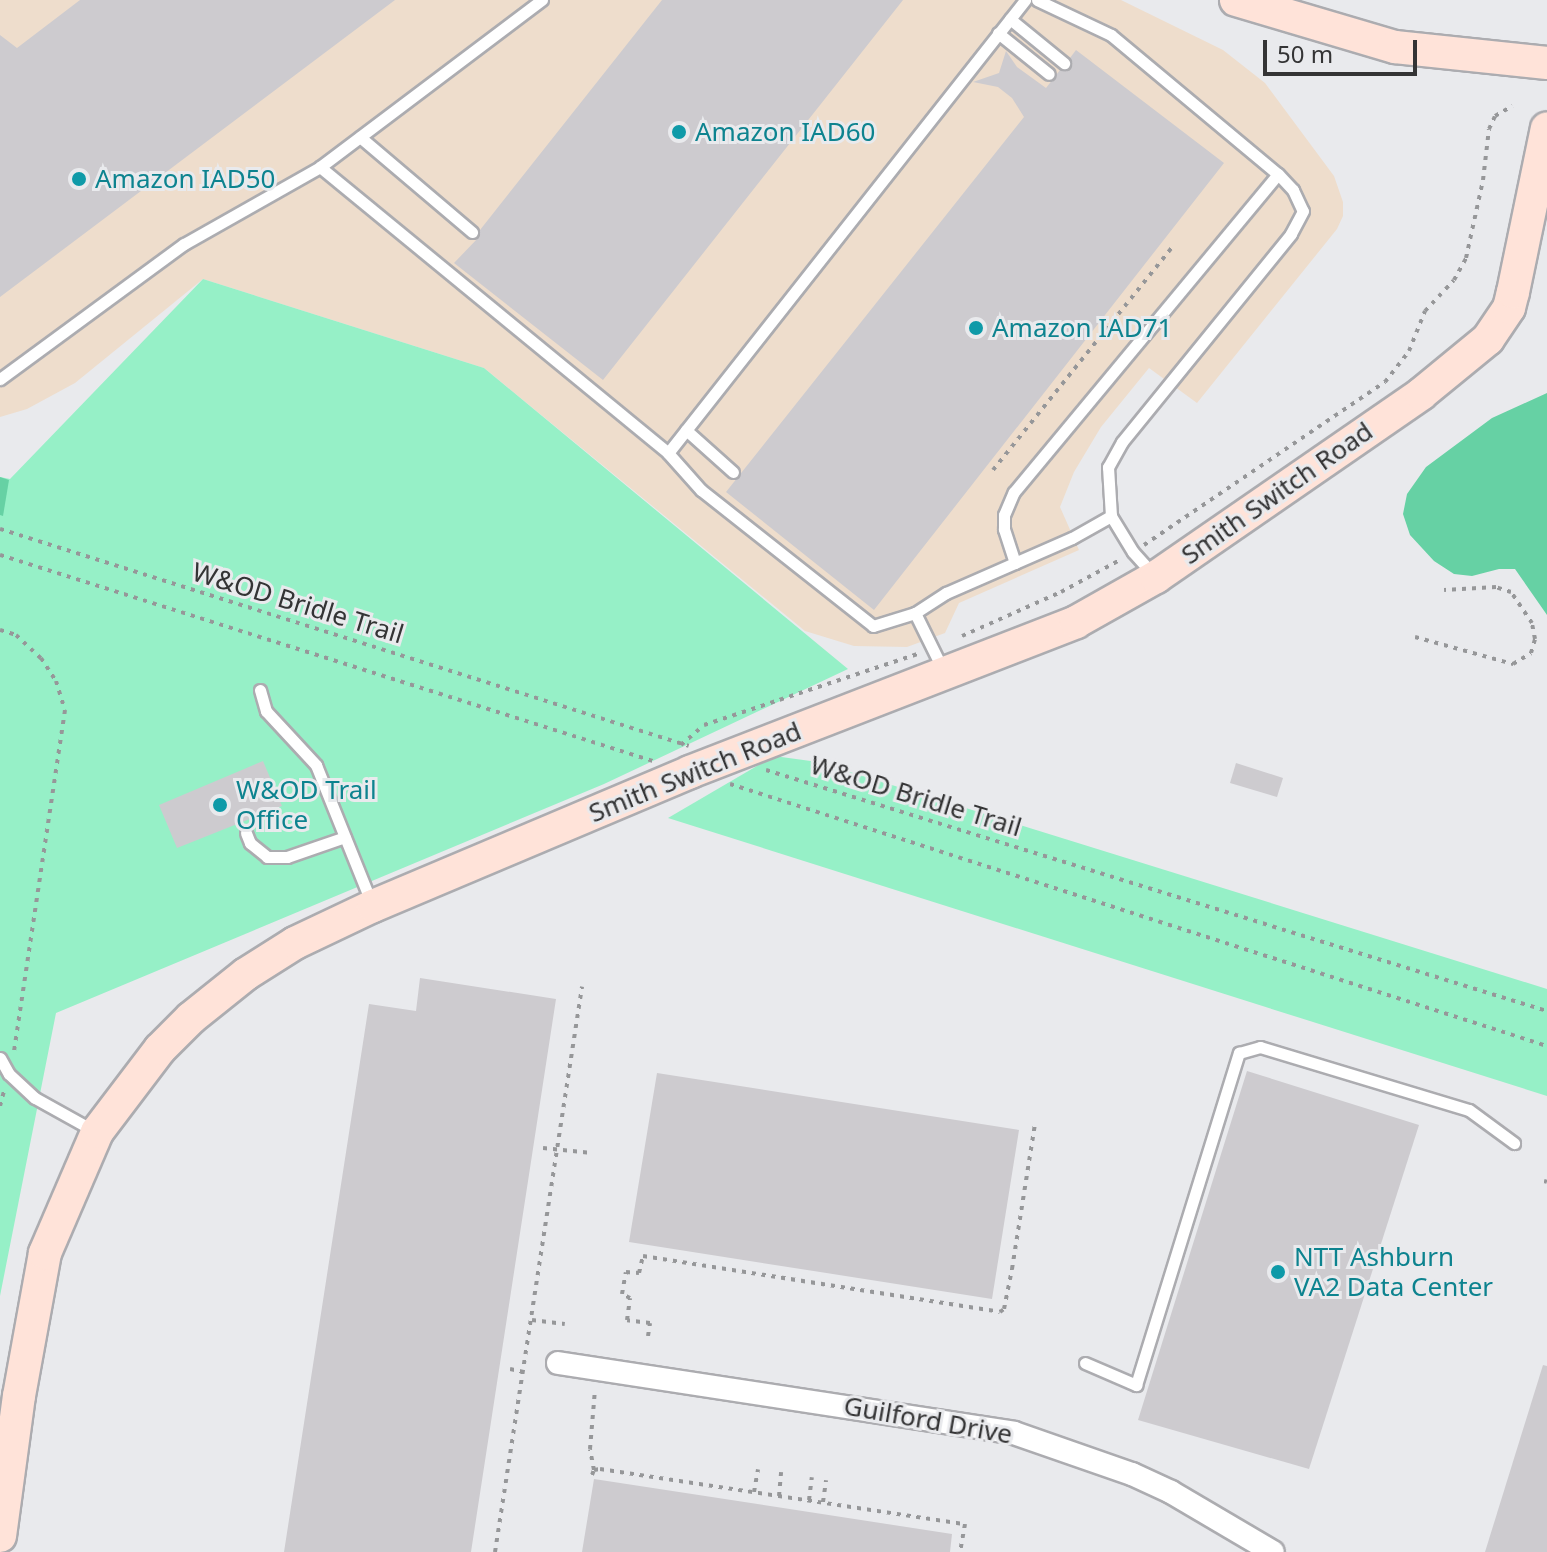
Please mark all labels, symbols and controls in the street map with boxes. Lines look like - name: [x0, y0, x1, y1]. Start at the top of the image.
- scale bar: [1267, 24, 1421, 74]
- text: 50 m: [1277, 37, 1333, 70]
- place label: Amazon IAD60: [695, 116, 875, 148]
- marker: Amazon IAD60: [670, 123, 688, 141]
- place label: Amazon IAD50: [95, 163, 275, 195]
- marker: Amazon IAD50: [70, 170, 88, 188]
- place label: Amazon IAD71: [992, 312, 1172, 344]
- marker: Amazon IAD71: [967, 319, 985, 337]
- street label: Smith Switch Road: [1175, 415, 1379, 571]
- street label: W&OD Bridle Trail: [189, 556, 407, 650]
- street label: Smith Switch Road: [584, 715, 806, 829]
- street label: W&OD Bridle Trail: [807, 749, 1025, 843]
- place label: W&OD Trail Office: [236, 774, 377, 836]
- marker: W&OD Trail Office: [211, 796, 229, 814]
- place label: NTT Ashburn VA2 Data Center: [1294, 1241, 1493, 1302]
- marker: NTT Ashburn VA2 Data Center: [1269, 1263, 1287, 1281]
- street label: Guilford Drive: [841, 1390, 1015, 1450]

